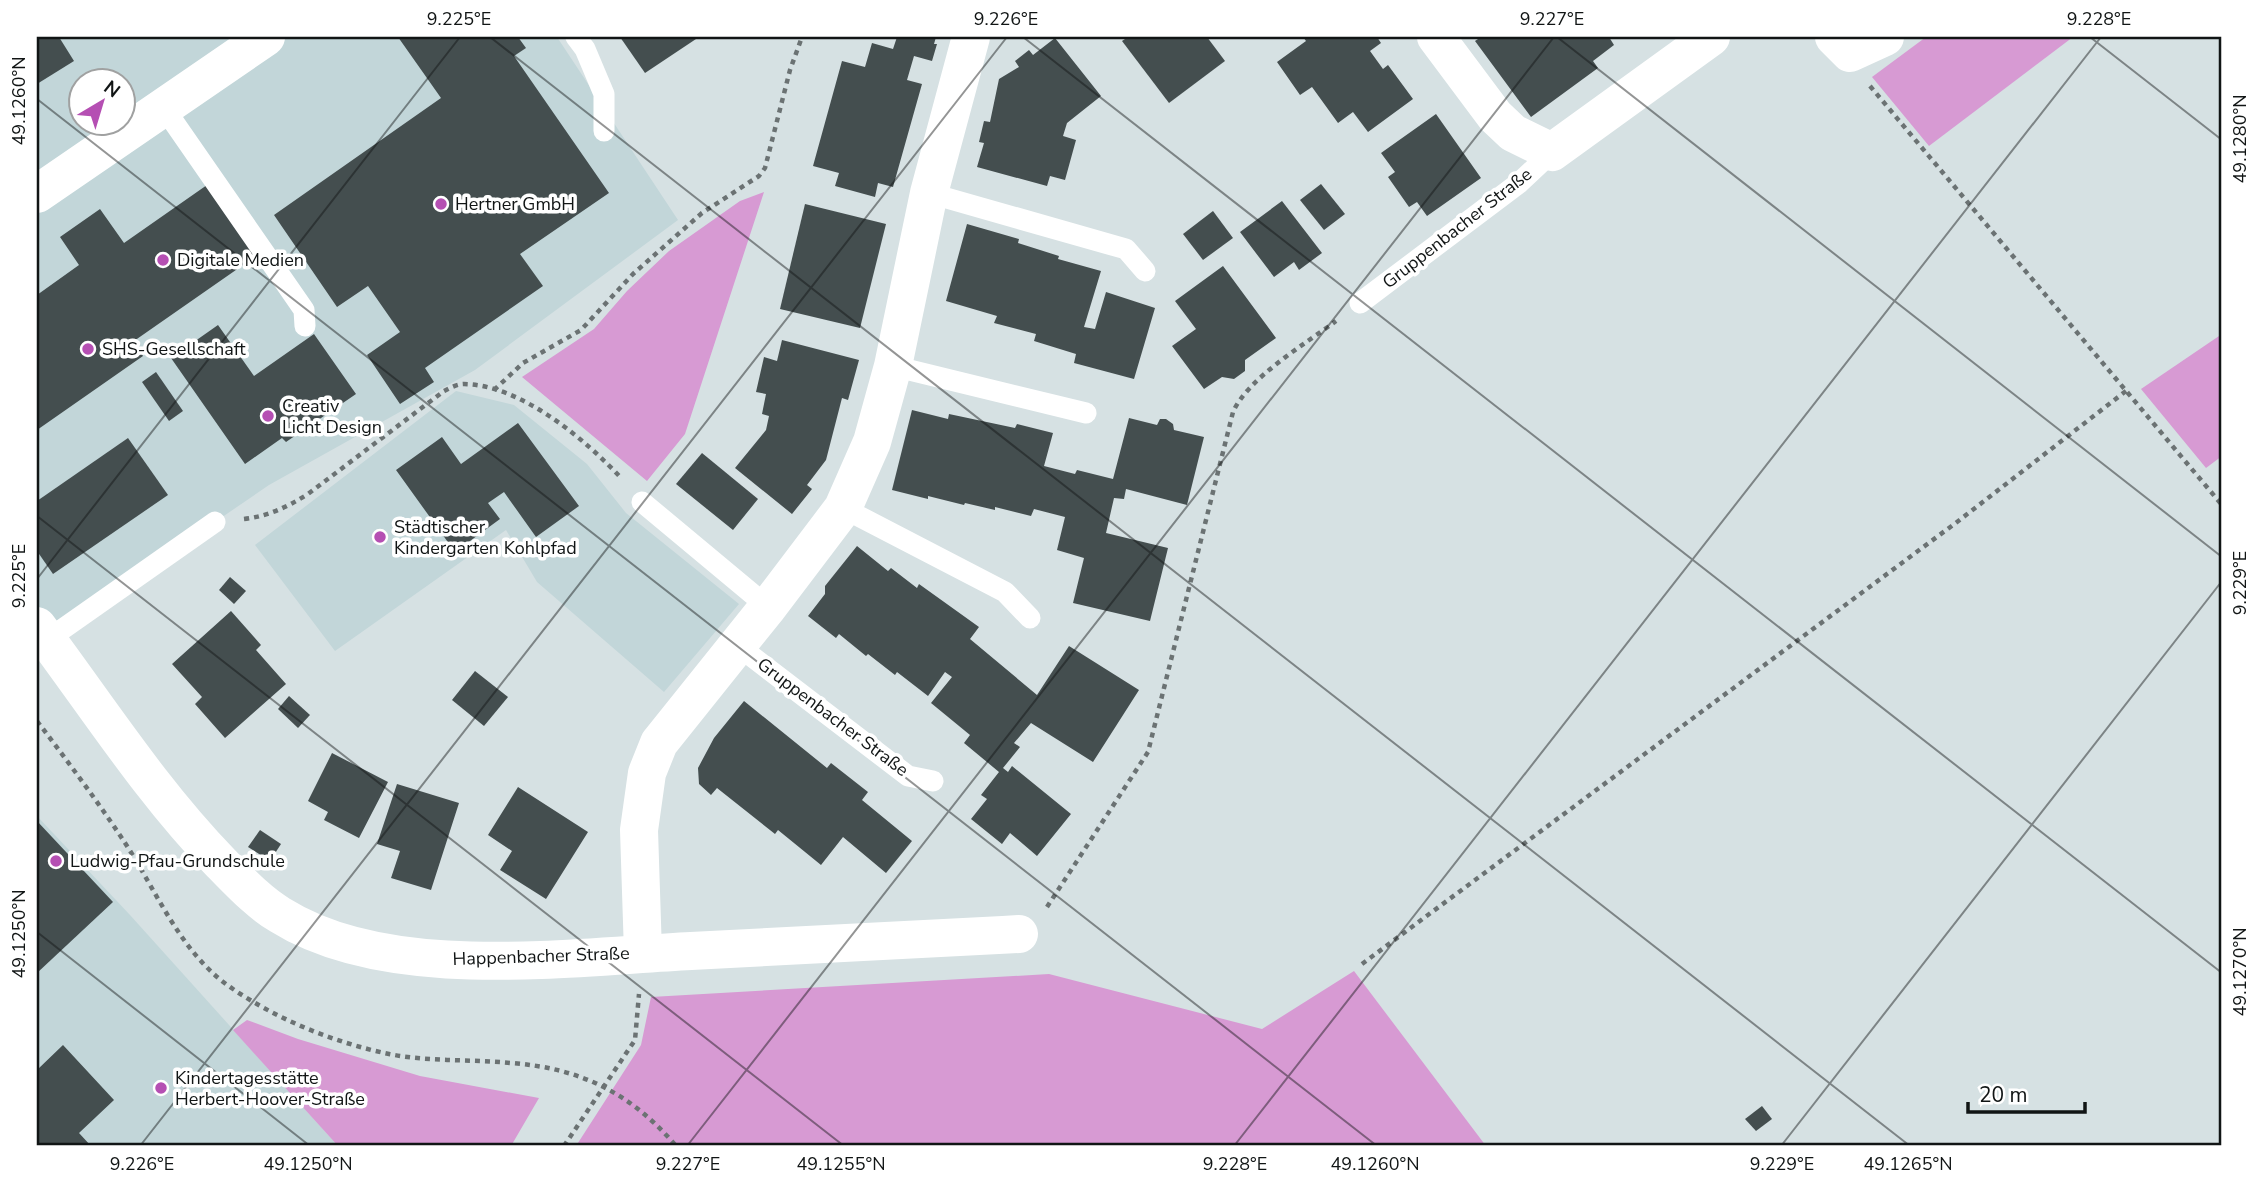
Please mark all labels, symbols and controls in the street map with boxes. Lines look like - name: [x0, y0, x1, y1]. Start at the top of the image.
- text: 9.225°E: [427, 7, 491, 31]
- text: 9.226°E: [974, 7, 1038, 31]
- text: 9.227°E: [1520, 7, 1584, 31]
- text: 9.228°E: [2067, 7, 2131, 31]
- text: 49.1260°N: [7, 57, 31, 145]
- north arrow: [66, 66, 136, 136]
- text: N: [98, 75, 125, 104]
- text: 49.1280°N: [2228, 95, 2252, 183]
- street label: Gruppenbacher Straße: [1377, 162, 1537, 294]
- place label: Hertner GmbH: [455, 192, 575, 216]
- marker: Hertner GmbH: [433, 196, 449, 212]
- place label: Digitale Medien: [177, 248, 304, 272]
- marker: Digitale Medien: [155, 252, 171, 268]
- place label: SHS-Gesellschaft: [102, 337, 246, 361]
- marker: SHS-Gesellschaft: [80, 341, 96, 357]
- place label: Creativ Licht Design: [282, 394, 382, 439]
- marker: Creativ Licht Design: [260, 408, 276, 424]
- place label: Städtischer Kindergarten Kohlpfad: [394, 515, 577, 560]
- marker: Städtischer Kindergarten Kohlpfad: [372, 529, 388, 545]
- text: 9.225°E: [7, 544, 31, 608]
- text: 9.229°E: [2228, 551, 2252, 615]
- street label: Gruppenbacher Straße: [752, 652, 914, 782]
- place label: Ludwig-Pfau-Grundschule: [70, 849, 285, 873]
- marker: Ludwig-Pfau-Grundschule: [48, 853, 64, 869]
- text: 49.1250°N: [7, 890, 31, 978]
- text: 49.1270°N: [2228, 928, 2252, 1016]
- street label: Happenbacher Straße: [452, 941, 630, 971]
- place label: Kindertagesstätte Herbert-Hoover-Straße: [175, 1066, 365, 1111]
- scale bar: [1968, 1071, 2086, 1115]
- marker: Kindertagesstätte Herbert-Hoover-Straße: [153, 1080, 169, 1096]
- text: 20 m: [1979, 1081, 2028, 1109]
- text: 9.226°E: [110, 1152, 174, 1176]
- text: 49.1250°N: [264, 1152, 352, 1176]
- text: 9.227°E: [656, 1152, 720, 1176]
- text: 49.1255°N: [797, 1152, 885, 1176]
- text: 9.228°E: [1203, 1152, 1267, 1176]
- text: 49.1260°N: [1331, 1152, 1419, 1176]
- text: 9.229°E: [1750, 1152, 1814, 1176]
- text: 49.1265°N: [1864, 1152, 1952, 1176]

